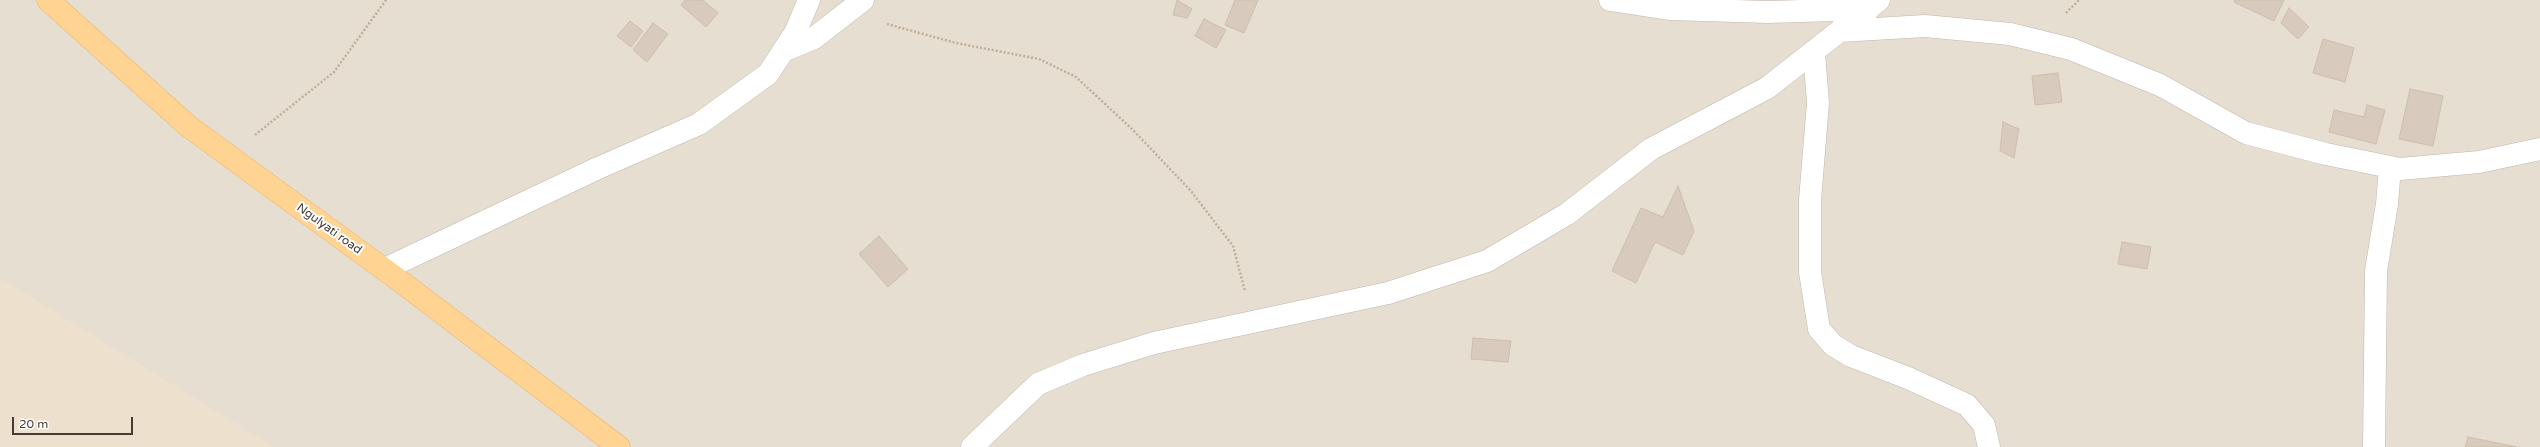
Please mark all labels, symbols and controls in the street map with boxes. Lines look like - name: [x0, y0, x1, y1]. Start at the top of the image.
- street label: Ngulyati road: [294, 201, 364, 257]
- scale bar: [14, 409, 135, 435]
- text: 20 m: [19, 417, 48, 431]

